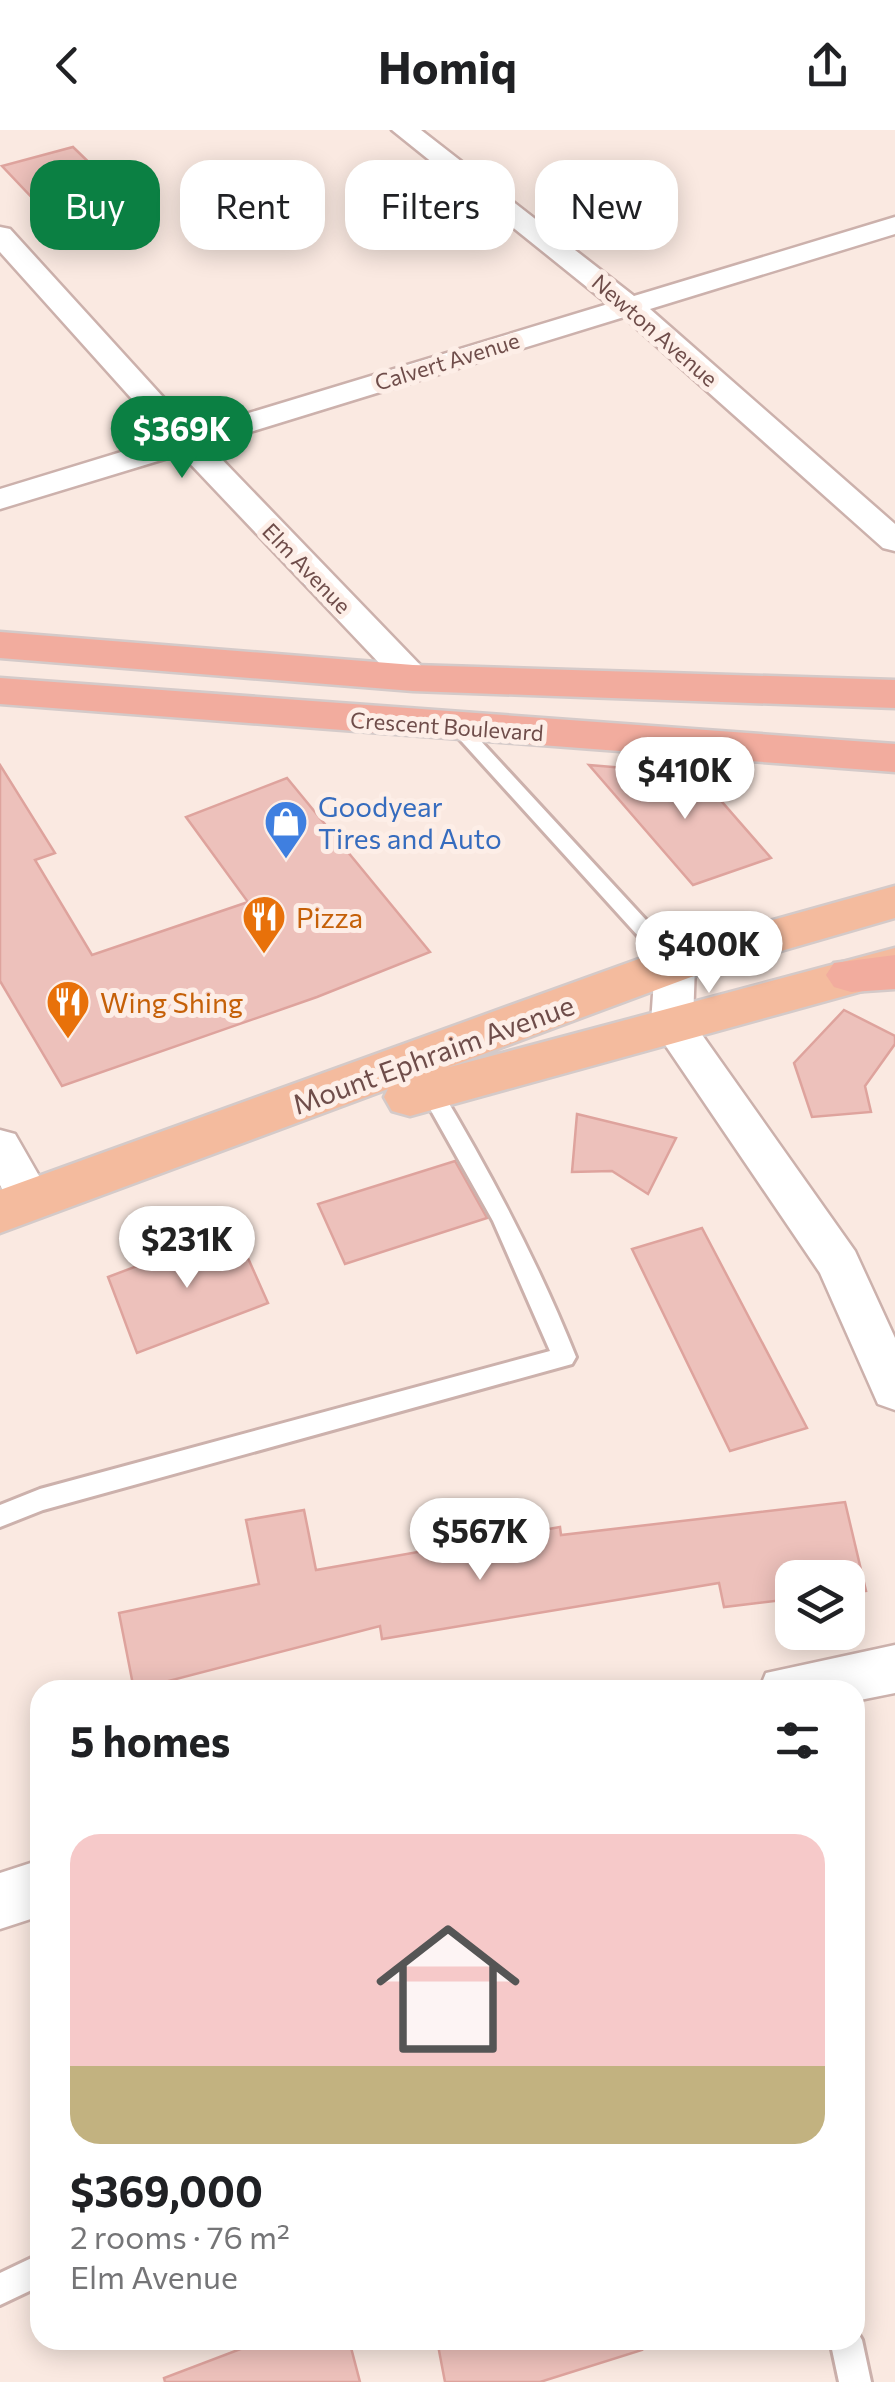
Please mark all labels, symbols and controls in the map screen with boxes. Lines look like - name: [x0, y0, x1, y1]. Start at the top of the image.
- icon: back: [40, 38, 95, 93]
- text: Homiq: [378, 38, 517, 93]
- icon: share: [800, 38, 855, 93]
- chip: Buy: [30, 160, 160, 250]
- chip: Rent: [180, 160, 325, 250]
- chip: Filters: [345, 160, 515, 250]
- chip: New: [535, 160, 678, 250]
- street label: Newton Avenue: [587, 268, 723, 392]
- street label: Calvert Avenue: [371, 326, 523, 396]
- pin: $369K: [112, 396, 252, 481]
- text: $369K: [133, 408, 231, 448]
- street label: Elm Avenue: [257, 517, 357, 619]
- street label: Crescent Boulevard: [349, 706, 545, 746]
- pin: $410K: [615, 737, 755, 822]
- text: $410K: [637, 749, 733, 789]
- place label: Goodyear Tires and Auto: [318, 789, 502, 855]
- shop icon: Goodyear Tires and Auto: [263, 799, 309, 860]
- restaurant icon: Pizza: [241, 894, 287, 955]
- place label: Pizza: [296, 900, 363, 934]
- pin: $400K: [639, 911, 779, 996]
- text: $400K: [658, 923, 760, 963]
- restaurant icon: Wing Shing: [45, 979, 91, 1040]
- place label: Wing Shing: [100, 985, 243, 1019]
- street label: Mount Ephraim Avenue: [288, 987, 578, 1121]
- pin: $231K: [117, 1206, 257, 1291]
- text: $231K: [141, 1218, 233, 1258]
- pin: $567K: [410, 1498, 550, 1583]
- text: $567K: [432, 1510, 528, 1550]
- map controls: [775, 1560, 865, 1650]
- button: layers: [775, 1560, 865, 1650]
- icon: filters: [770, 1713, 825, 1768]
- text: 5 homes: [70, 1714, 230, 1766]
- icon: home: [358, 1899, 538, 2079]
- text: $369,000: [70, 2164, 263, 2216]
- text: 2 rooms · 76 m²: [70, 2216, 290, 2256]
- text: Elm Avenue: [70, 2256, 238, 2296]

